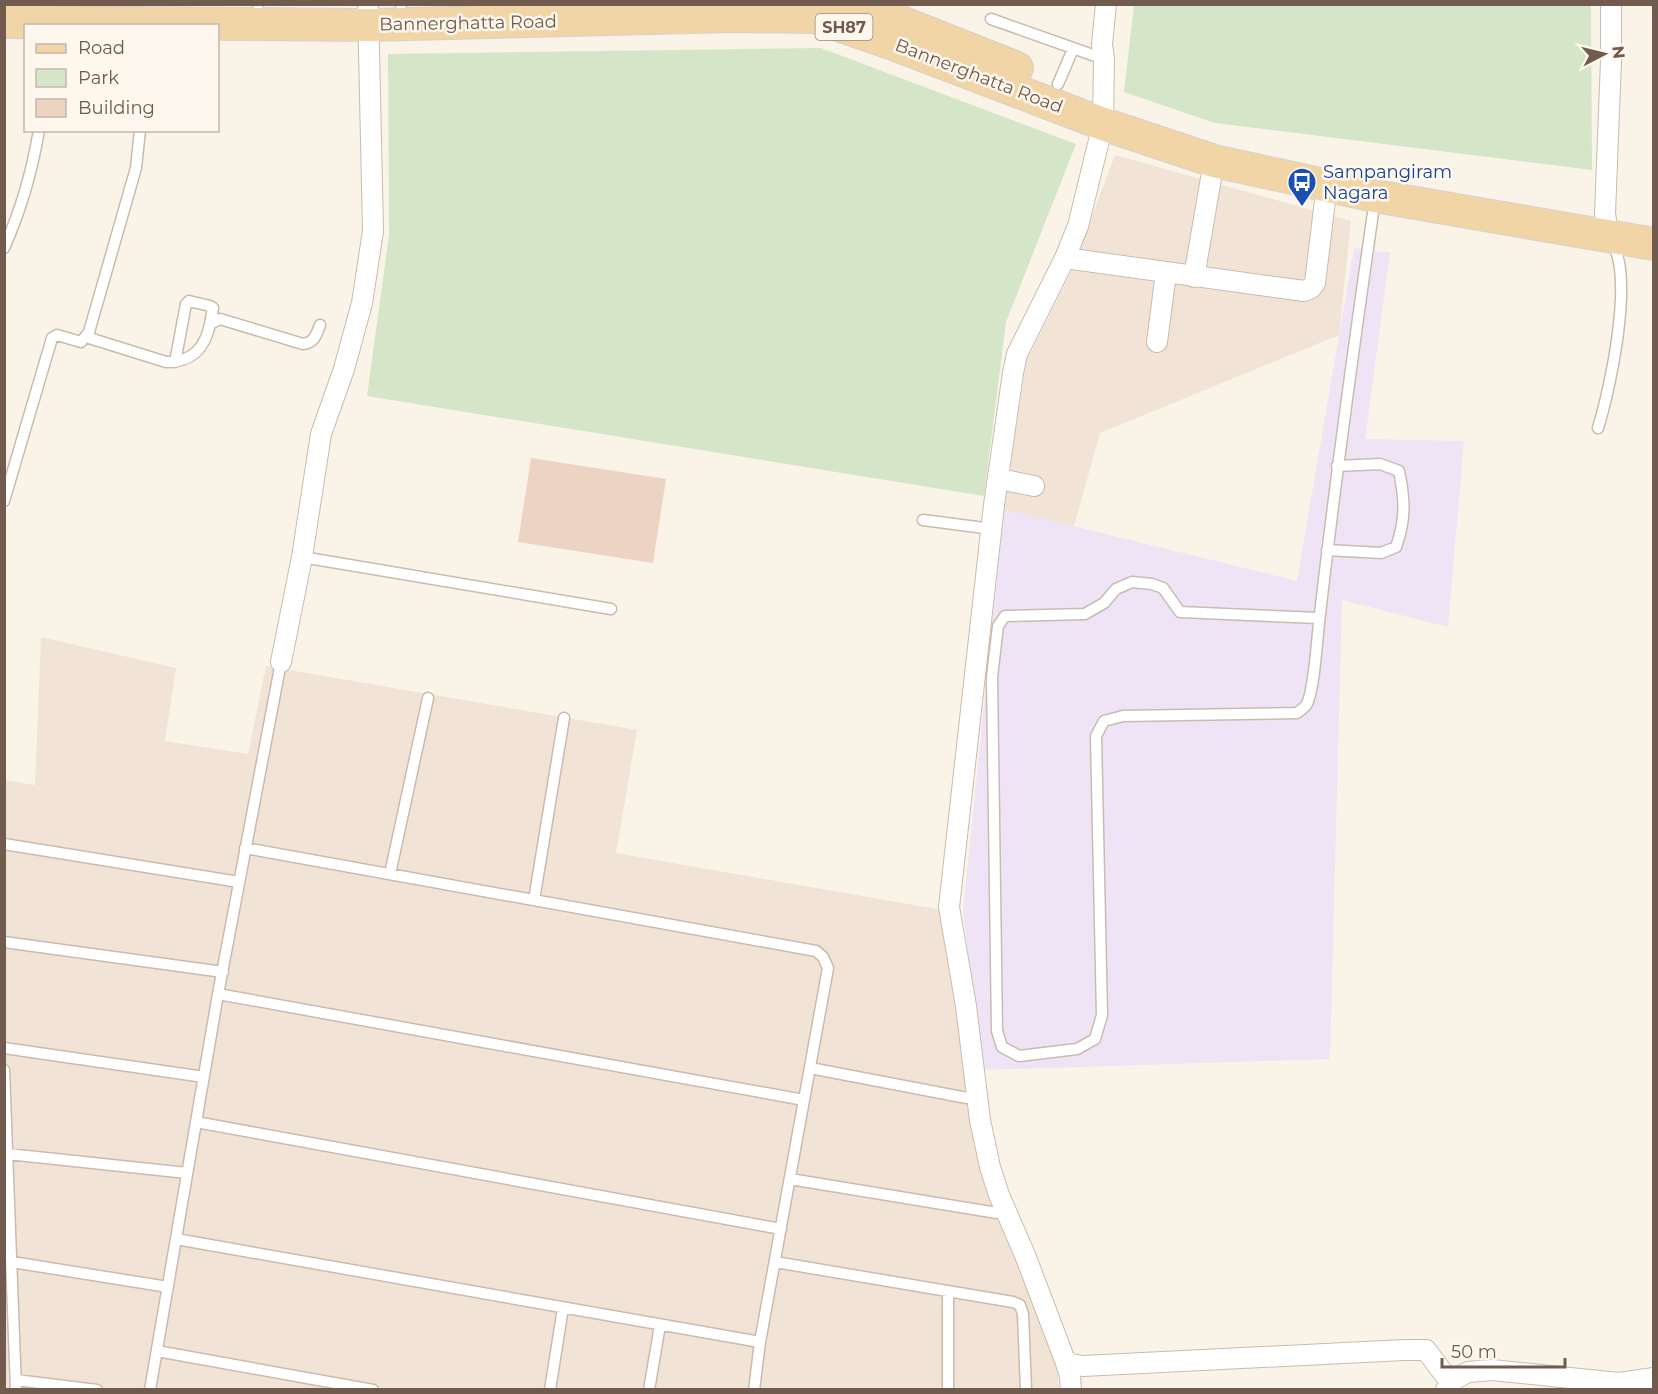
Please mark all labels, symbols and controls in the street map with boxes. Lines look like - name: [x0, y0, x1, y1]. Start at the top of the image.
- street label: Bannerghatta Road: [379, 10, 557, 36]
- road number: SH87: [816, 14, 872, 40]
- legend: [24, 24, 219, 132]
- north arrow: [1574, 24, 1634, 84]
- street label: Bannerghatta Road: [892, 34, 1066, 118]
- text: Road: [78, 37, 125, 59]
- text: N: [1608, 45, 1629, 60]
- text: Park: [78, 67, 119, 89]
- text: Building: [78, 97, 155, 119]
- place label: Sampangiram Nagara: [1323, 161, 1452, 204]
- bus stop icon: Sampangiram Nagara: [1286, 166, 1318, 208]
- scale bar: [1442, 1331, 1565, 1369]
- text: 50 m: [1451, 1341, 1497, 1363]

